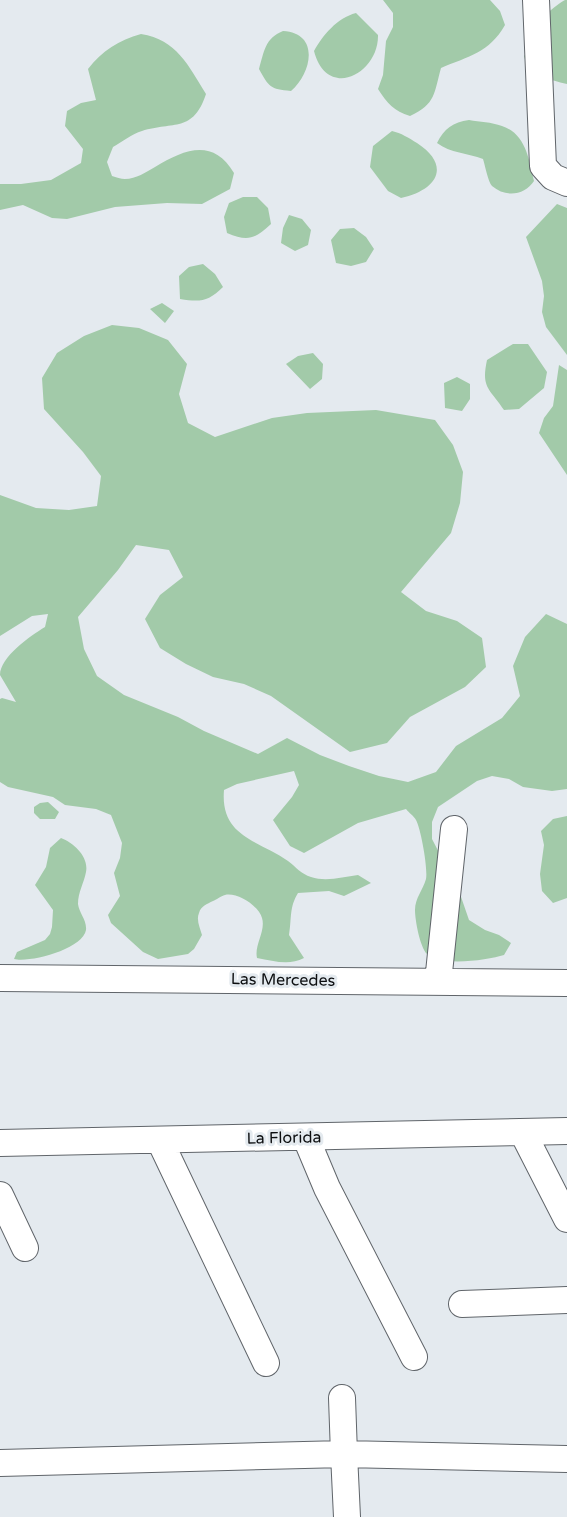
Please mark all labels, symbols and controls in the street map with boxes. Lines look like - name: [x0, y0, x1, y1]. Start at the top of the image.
- street label: Las Mercedes: [231, 969, 335, 991]
- street label: La Florida: [246, 1127, 322, 1149]

